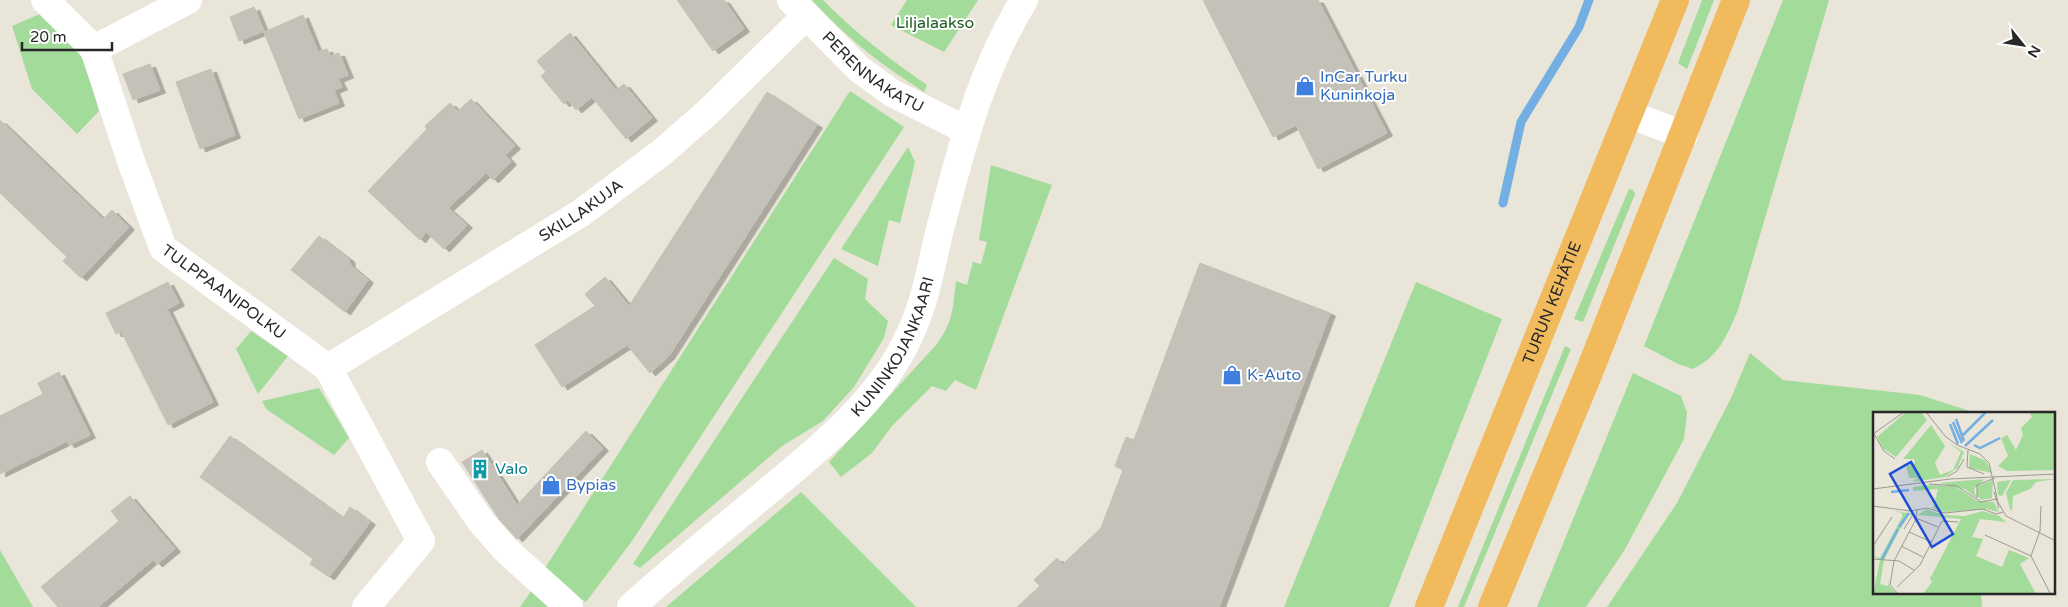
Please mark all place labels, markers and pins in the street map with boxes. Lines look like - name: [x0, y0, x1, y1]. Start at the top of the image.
- place label: InCar Turku Kuninkoja: [1320, 67, 1408, 105]
- shop icon: InCar Turku Kuninkoja: [1294, 75, 1316, 97]
- shop icon: K-Auto: [1221, 364, 1243, 386]
- place label: K-Auto: [1247, 365, 1301, 385]
- building icon: Valo: [469, 458, 491, 480]
- place label: Valo: [495, 459, 528, 479]
- shop icon: Bypias: [540, 474, 562, 496]
- place label: Bypias: [566, 475, 616, 495]

